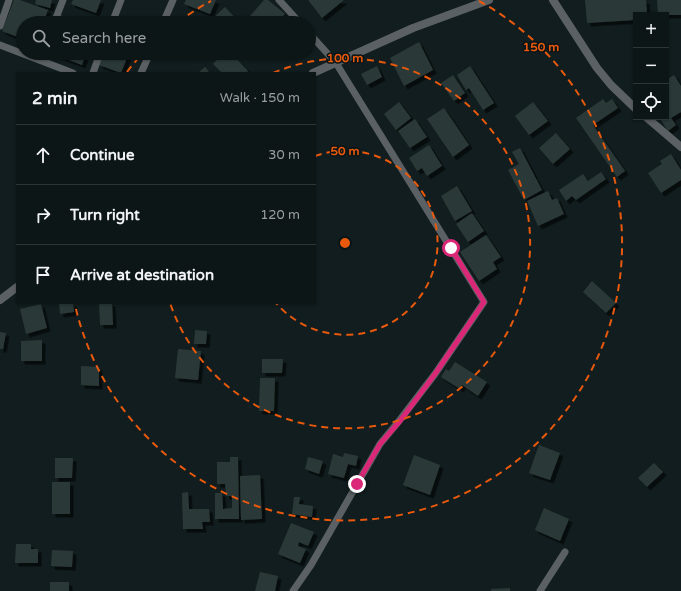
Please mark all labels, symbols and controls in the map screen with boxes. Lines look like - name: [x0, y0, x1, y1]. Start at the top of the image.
- map controls: [633, 12, 669, 120]
- button: +: [633, 12, 669, 48]
- search box: [16, 16, 316, 60]
- icon: search: [30, 27, 52, 49]
- text: Search here: [62, 29, 146, 47]
- text: 150 m: [523, 40, 559, 54]
- button: −: [633, 48, 669, 84]
- text: 100 m: [327, 51, 363, 65]
- button: locate: [633, 84, 669, 120]
- text: 2 min: [32, 88, 77, 109]
- text: Walk · 150 m: [220, 90, 300, 106]
- icon: ahead: [32, 144, 54, 166]
- text: 50 m: [330, 144, 360, 158]
- text: Continue: [70, 146, 134, 164]
- text: 30 m: [268, 147, 300, 163]
- icon: right: [32, 204, 54, 226]
- text: Turn right: [70, 206, 140, 224]
- text: 120 m: [260, 207, 300, 223]
- centre of rings: [338, 236, 352, 250]
- route start: [442, 239, 460, 257]
- icon: arrive: [32, 264, 54, 286]
- text: Arrive at destination: [70, 266, 214, 284]
- route end: [348, 475, 366, 493]

